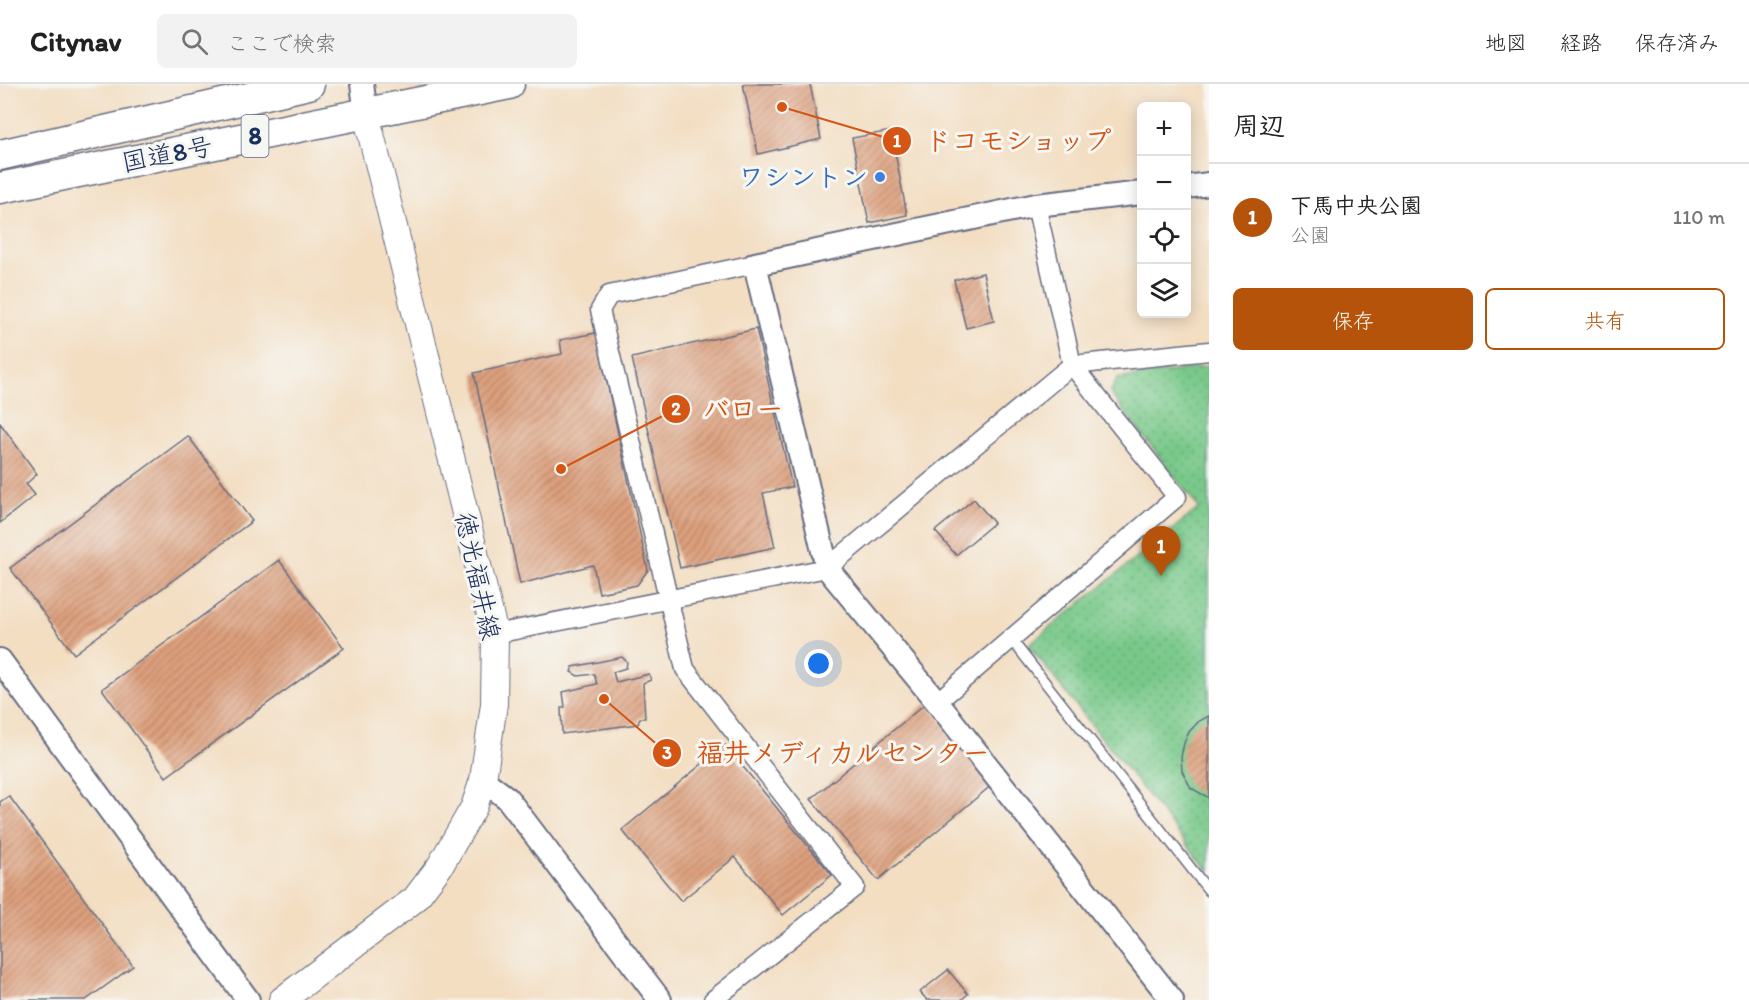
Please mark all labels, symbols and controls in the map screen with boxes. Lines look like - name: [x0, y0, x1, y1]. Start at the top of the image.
- search box: [157, 14, 577, 68]
- text: Citynav: [30, 24, 121, 58]
- icon: search: [178, 25, 211, 58]
- text: ここで検索: [226, 30, 336, 57]
- text: 地図: [1485, 30, 1527, 55]
- text: 経路: [1560, 30, 1602, 55]
- text: 保存済み: [1635, 30, 1719, 55]
- map controls: [1137, 102, 1191, 318]
- button: +: [1137, 102, 1191, 156]
- text: 周辺: [1233, 110, 1285, 142]
- road number: 8: [242, 115, 268, 157]
- callout: ドコモショップ: [882, 118, 1125, 163]
- text: ドコモショップ: [925, 124, 1111, 157]
- street label: 国道8号: [119, 129, 215, 179]
- text: 1: [893, 130, 902, 152]
- button: −: [1137, 156, 1191, 210]
- place label: ワシントン: [738, 161, 868, 193]
- marker: ワシントン: [873, 170, 887, 184]
- text: 下馬中央公園: [1290, 192, 1422, 219]
- text: 1: [1248, 205, 1257, 229]
- text: 110 m: [1673, 205, 1725, 229]
- button: locate: [1137, 210, 1191, 264]
- text: 公園: [1290, 223, 1330, 247]
- button: layers: [1137, 264, 1191, 318]
- button: 保存: [1233, 288, 1473, 350]
- button: 共有: [1485, 288, 1725, 350]
- callout: バロー: [661, 386, 796, 431]
- text: バロー: [703, 392, 784, 425]
- text: 2: [671, 398, 681, 420]
- street label: 徳光福井線: [449, 509, 507, 643]
- pin: 1: [1142, 526, 1180, 576]
- your location: [804, 649, 833, 678]
- callout: 福井メディカルセンター: [652, 730, 1003, 775]
- text: 福井メディカルセンター: [696, 736, 990, 769]
- text: 3: [662, 742, 672, 764]

